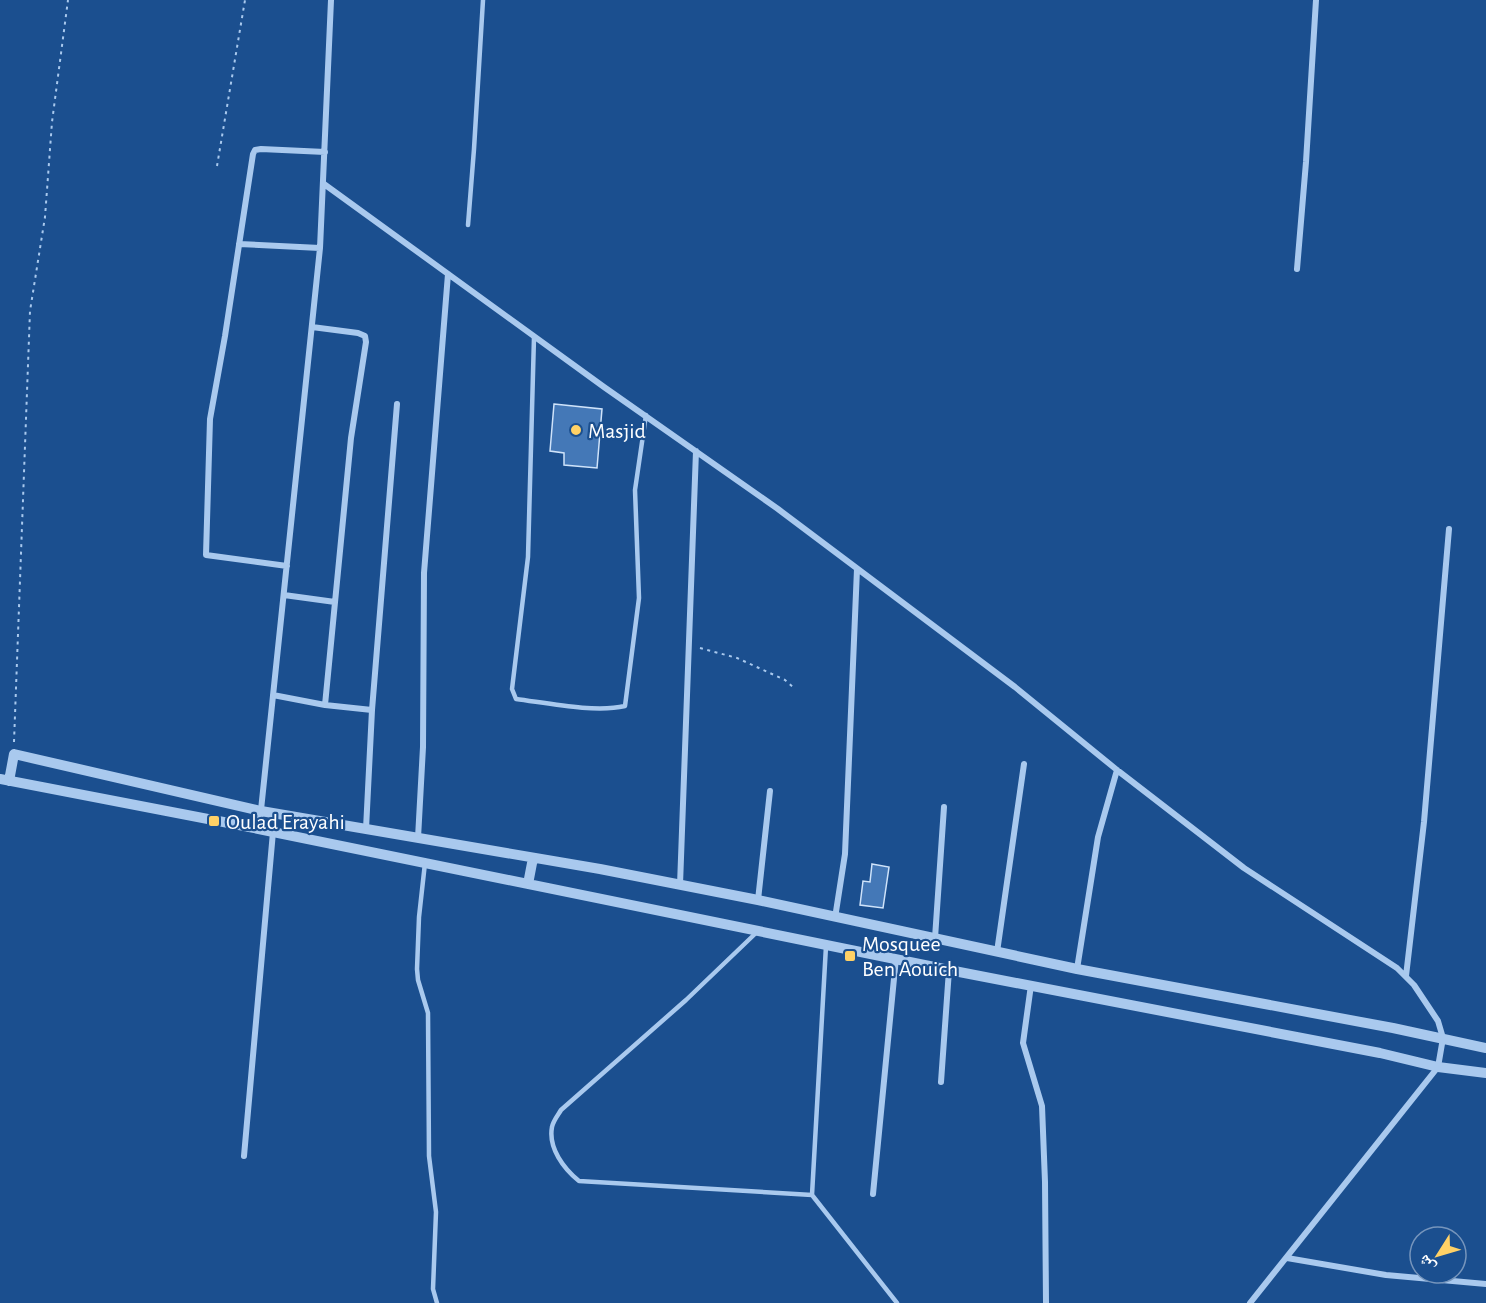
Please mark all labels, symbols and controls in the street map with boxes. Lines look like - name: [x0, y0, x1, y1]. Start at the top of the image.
- place label: Masjid: [588, 420, 646, 442]
- marker: Masjid: [569, 423, 583, 437]
- place label: Oulad Erayahi: [226, 811, 345, 833]
- marker: Oulad Erayahi: [207, 814, 221, 828]
- place label: Mosquee Ben Aouich: [862, 933, 958, 980]
- marker: Mosquee Ben Aouich: [843, 949, 857, 963]
- north arrow: [1408, 1225, 1468, 1285]
- text: ش: [1415, 1251, 1439, 1275]

